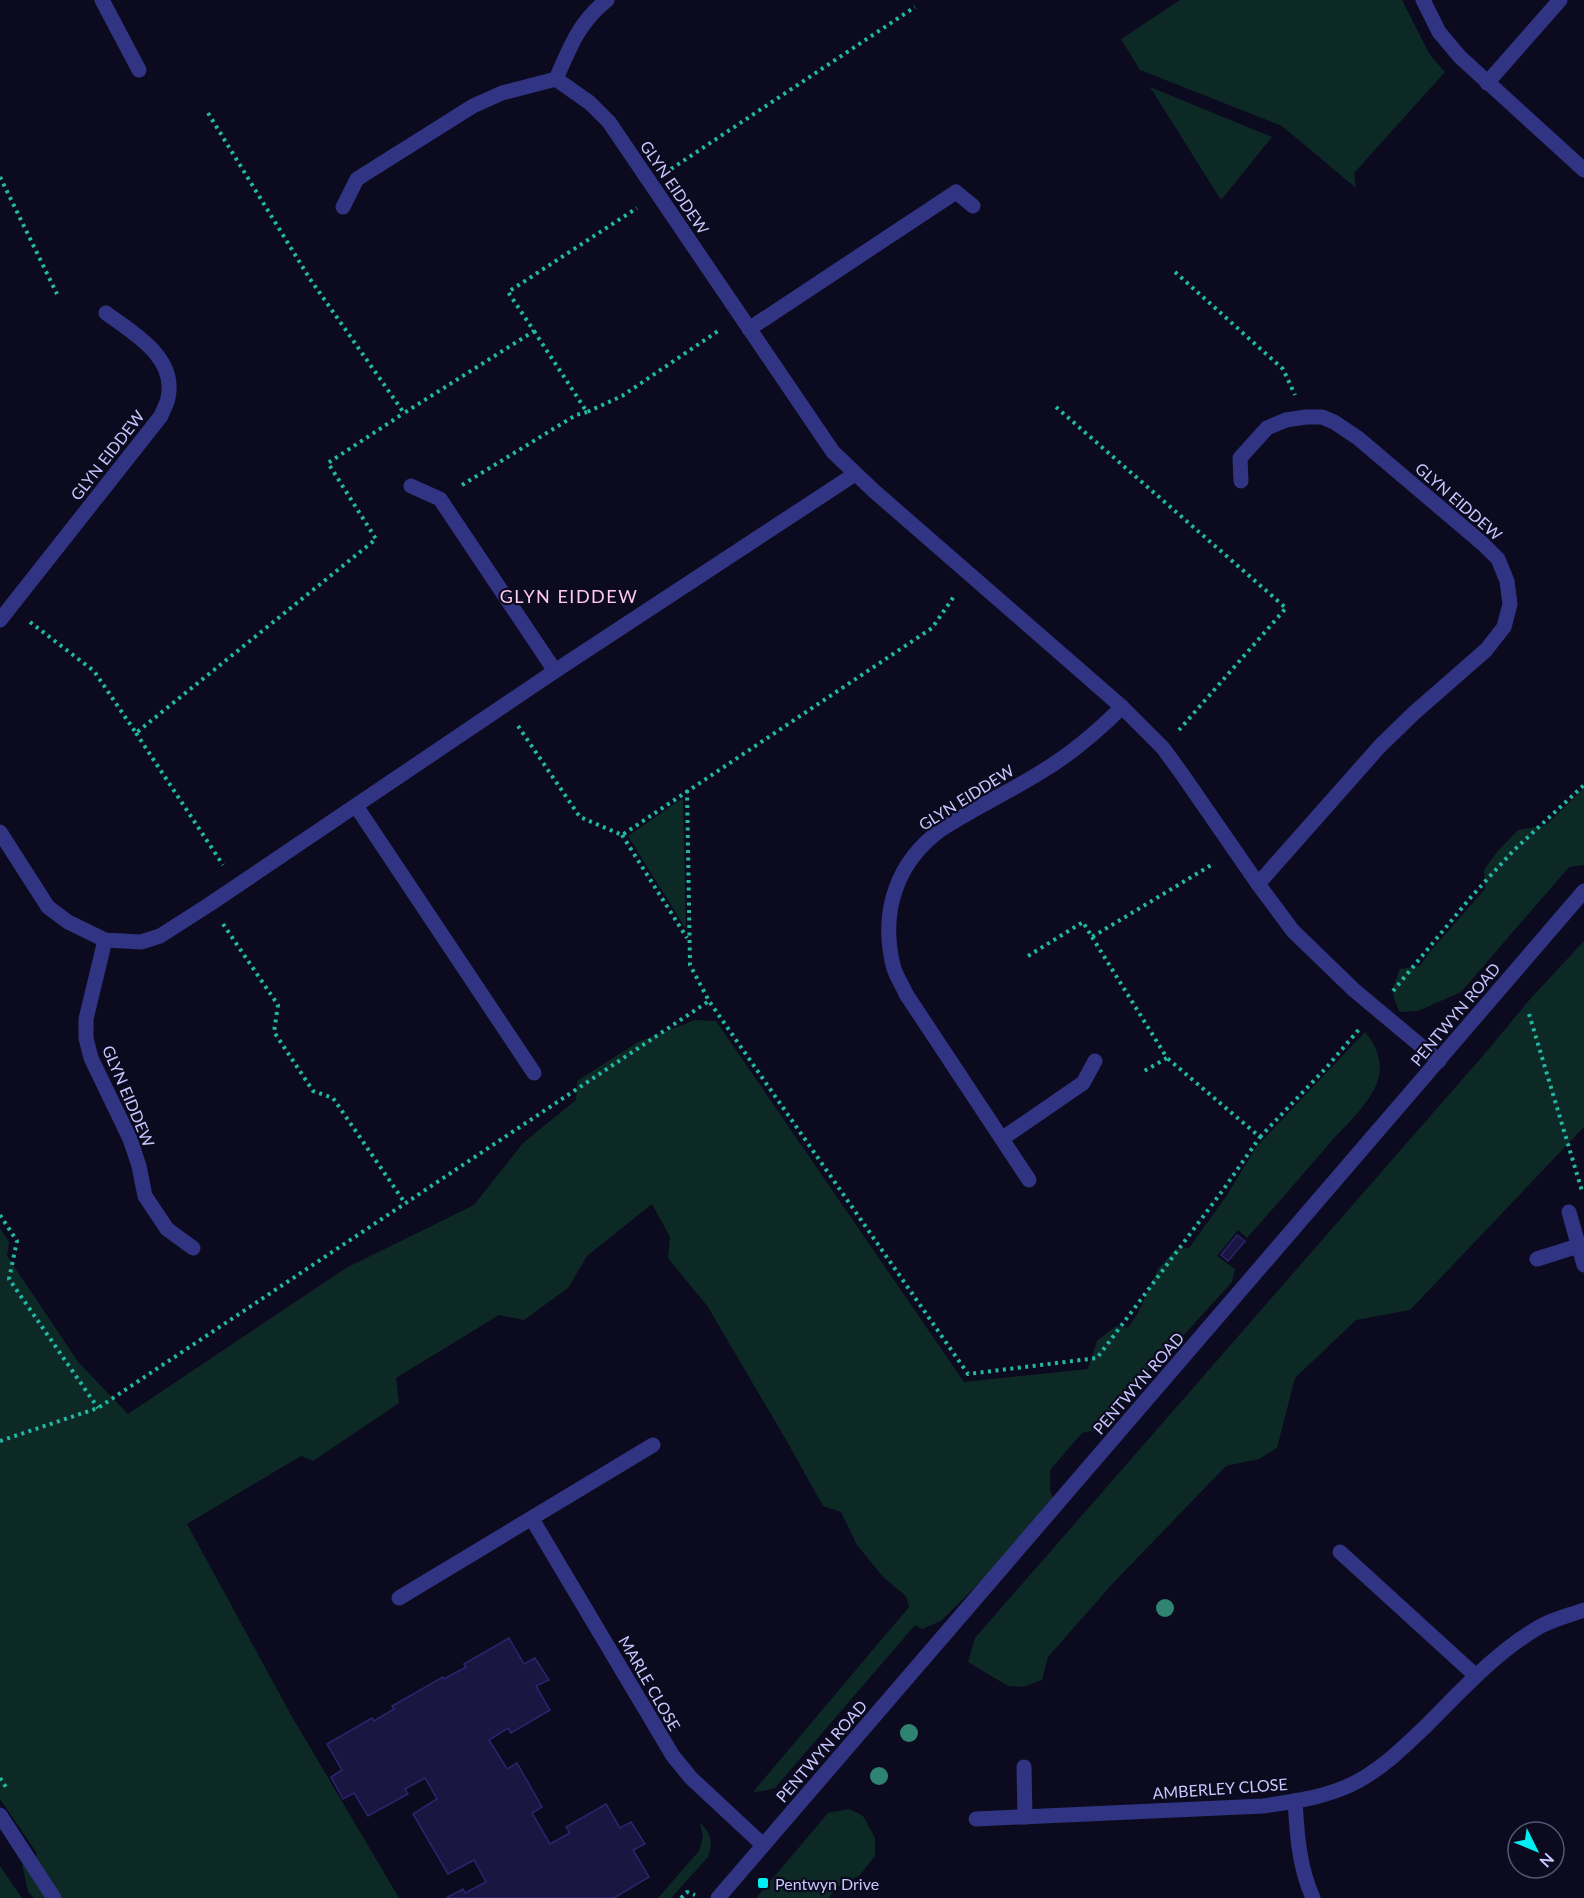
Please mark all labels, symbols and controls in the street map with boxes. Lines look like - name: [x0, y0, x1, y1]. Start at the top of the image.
- street label: GLYN EIDDEW: [637, 137, 713, 238]
- street label: GLYN EIDDEW: [66, 406, 148, 504]
- street label: GLYN EIDDEW: [1412, 458, 1507, 544]
- district label: GLYN EIDDEW: [500, 585, 638, 607]
- street label: GLYN EIDDEW: [915, 760, 1017, 834]
- street label: PENTWYN ROAD: [1406, 959, 1504, 1069]
- street label: GLYN EIDDEW: [99, 1042, 159, 1150]
- street label: PENTWYN ROAD: [1089, 1328, 1187, 1438]
- street label: MARLE CLOSE: [615, 1632, 685, 1734]
- street label: PENTWYN ROAD: [772, 1696, 870, 1806]
- street label: AMBERLEY CLOSE: [1152, 1774, 1288, 1802]
- north arrow: [1506, 1820, 1566, 1880]
- text: N: [1536, 1850, 1558, 1872]
- place label: Pentwyn Drive: [775, 1874, 879, 1893]
- marker: Pentwyn Drive: [756, 1876, 770, 1890]

